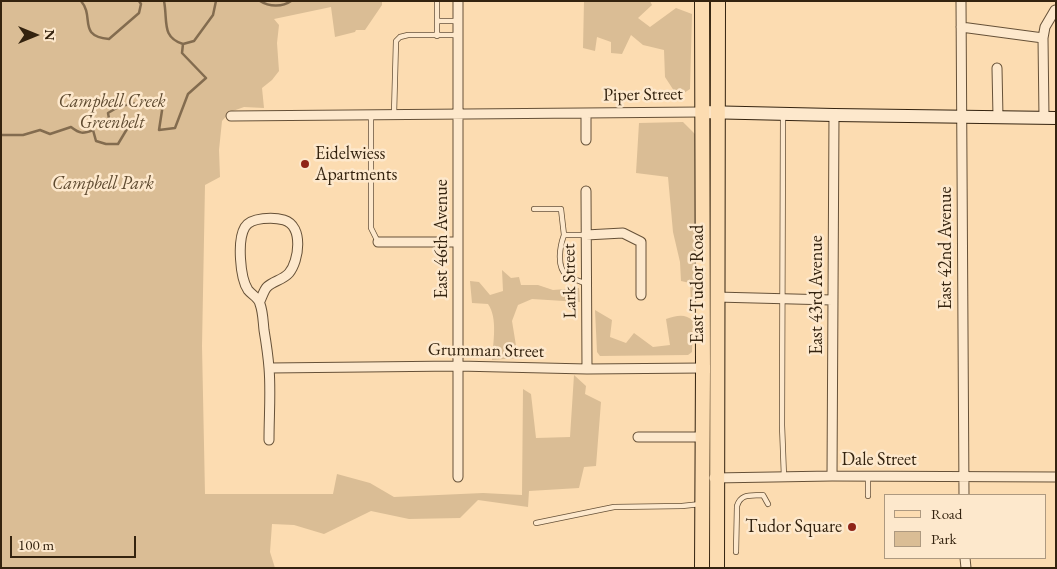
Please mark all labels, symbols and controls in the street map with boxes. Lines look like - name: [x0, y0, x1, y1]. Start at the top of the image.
- north arrow: [10, 10, 60, 60]
- text: N: [41, 29, 59, 41]
- street label: Piper Street: [603, 84, 683, 106]
- park label: Campbell Creek Greenbelt: [58, 91, 166, 134]
- place label: Eidelwiess Apartments: [315, 143, 397, 186]
- marker: Eidelwiess Apartments: [299, 158, 311, 170]
- park label: Campbell Park: [52, 173, 154, 195]
- street label: East 46th Avenue: [431, 179, 453, 299]
- street label: East 42nd Avenue: [935, 186, 957, 310]
- street label: East Tudor Road: [687, 225, 709, 343]
- street label: East 43rd Avenue: [806, 235, 828, 355]
- street label: Lark Street: [559, 243, 581, 319]
- street label: Grumman Street: [428, 339, 544, 363]
- street label: Dale Street: [841, 449, 917, 471]
- legend: [884, 494, 1047, 559]
- text: Road: [931, 504, 962, 523]
- place label: Tudor Square: [745, 516, 842, 538]
- marker: Tudor Square: [846, 521, 858, 533]
- scale bar: [12, 526, 139, 558]
- text: Park: [931, 529, 957, 548]
- text: 100 m: [18, 535, 54, 554]

